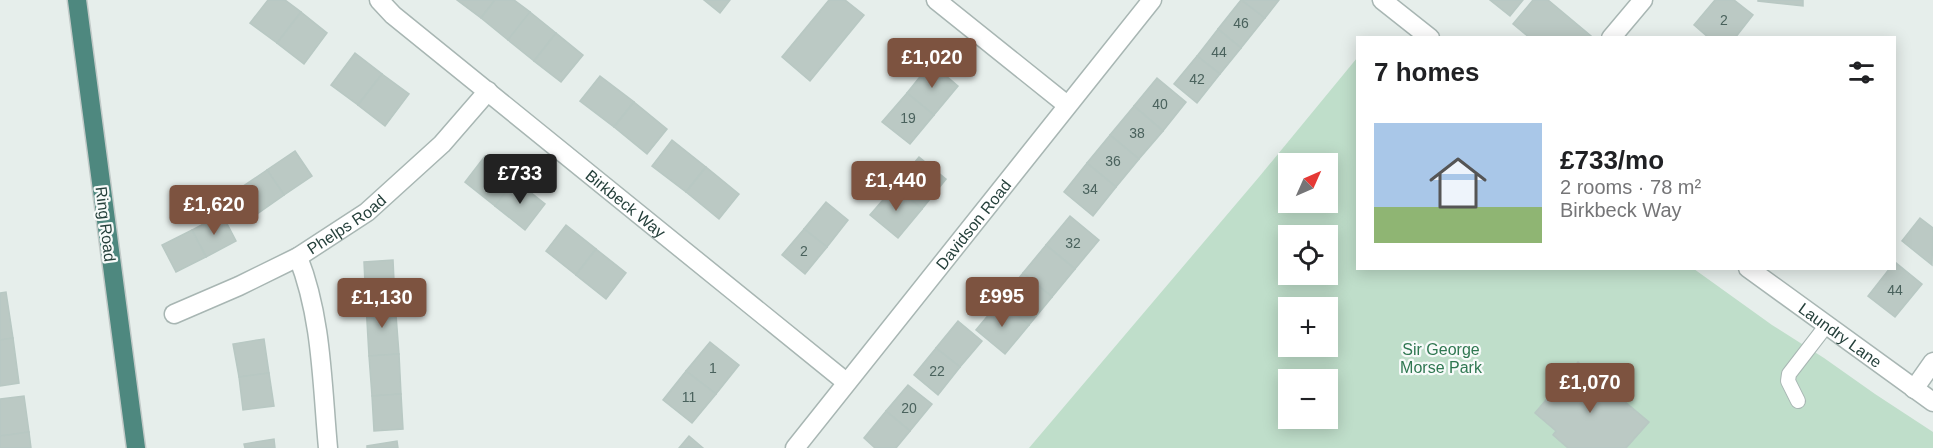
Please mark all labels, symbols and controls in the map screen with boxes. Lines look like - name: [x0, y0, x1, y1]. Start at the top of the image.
- house number: 2: [1720, 12, 1728, 28]
- house number: 46: [1233, 15, 1249, 31]
- pin: £1,020: [883, 38, 981, 89]
- house number: 44: [1211, 44, 1227, 60]
- text: £1,020: [901, 46, 963, 68]
- icon: filters: [1845, 56, 1878, 89]
- text: 7 homes: [1374, 57, 1480, 87]
- house number: 42: [1189, 71, 1205, 87]
- house number: 40: [1152, 96, 1168, 112]
- house number: 19: [900, 110, 916, 126]
- house number: 38: [1129, 125, 1145, 141]
- text: £733/mo: [1560, 145, 1664, 175]
- icon: home: [1422, 147, 1494, 219]
- house number: 36: [1105, 153, 1121, 169]
- north arrow: [1278, 153, 1338, 213]
- map controls: [1278, 153, 1338, 429]
- pin: £733: [484, 154, 556, 205]
- pin: £1,440: [847, 161, 945, 212]
- text: £733: [498, 162, 542, 184]
- street label: Birkbeck Way: [582, 167, 669, 241]
- text: £1,440: [865, 169, 927, 191]
- text: 2 rooms · 78 m²: [1560, 176, 1701, 198]
- street label: Davidson Road: [933, 177, 1014, 273]
- house number: 34: [1082, 181, 1098, 197]
- pin: £1,620: [165, 185, 263, 236]
- street label: Ring Road: [92, 186, 119, 263]
- street label: Phelps Road: [304, 191, 389, 258]
- text: £1,620: [183, 193, 245, 215]
- text: Birkbeck Way: [1560, 199, 1682, 221]
- button: locate: [1278, 225, 1338, 285]
- house number: 32: [1065, 235, 1081, 251]
- house number: 2: [800, 243, 808, 259]
- pin: £995: [966, 277, 1038, 328]
- pin: £1,130: [333, 278, 431, 329]
- house number: 44: [1887, 282, 1903, 298]
- text: £995: [980, 285, 1024, 307]
- text: £1,130: [351, 286, 413, 308]
- button: +: [1278, 297, 1338, 357]
- street label: Laundry Lane: [1795, 300, 1885, 371]
- park label: Sir George Morse Park: [1400, 341, 1483, 376]
- house number: 1: [709, 360, 717, 376]
- house number: 22: [929, 363, 945, 379]
- pin: £1,070: [1541, 363, 1639, 414]
- button: −: [1278, 369, 1338, 429]
- text: £1,070: [1559, 371, 1621, 393]
- house number: 11: [682, 389, 696, 405]
- house number: 20: [901, 400, 917, 416]

